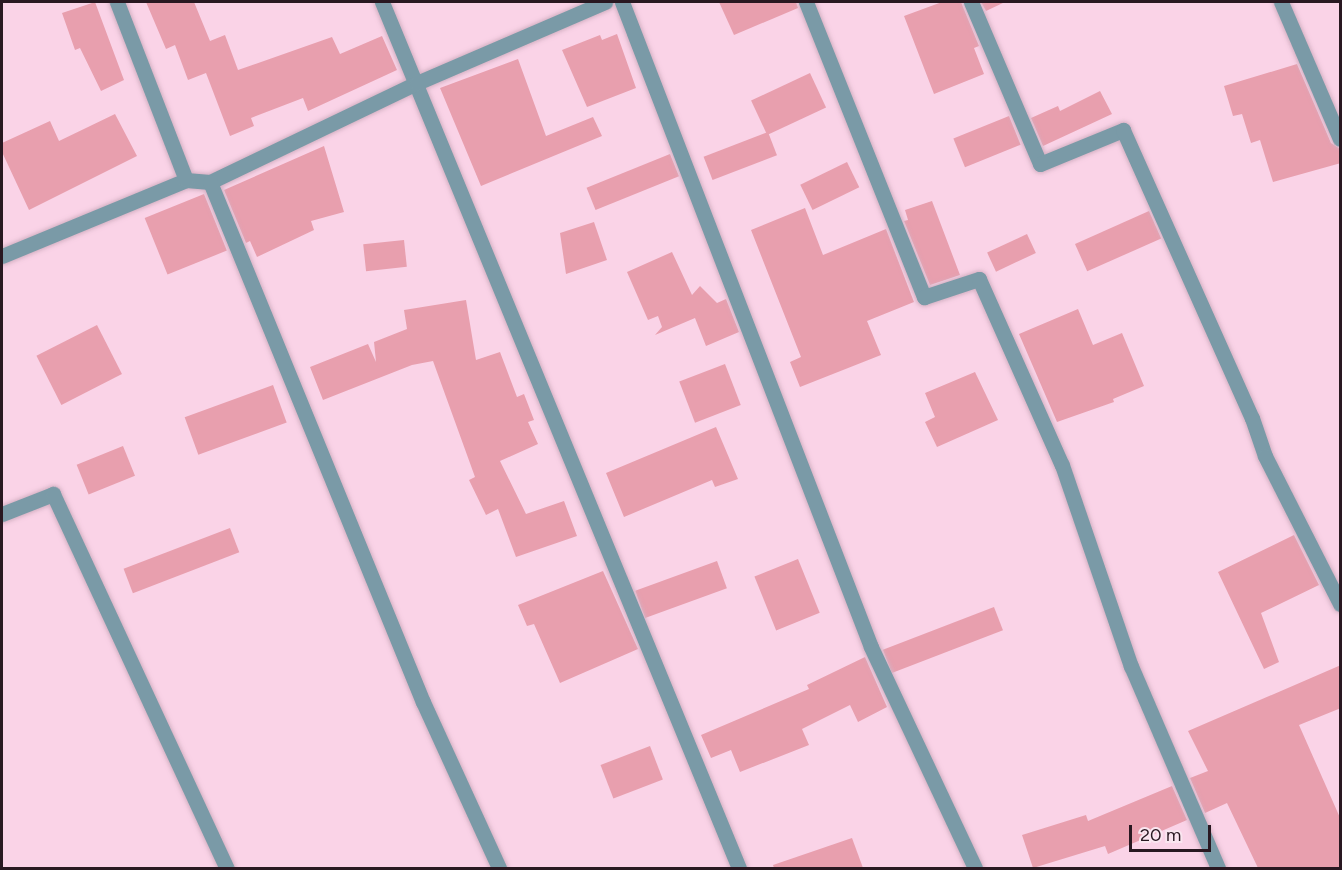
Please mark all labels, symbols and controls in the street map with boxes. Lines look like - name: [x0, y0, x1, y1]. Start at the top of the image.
- scale bar: [1132, 813, 1214, 851]
- text: 20 m: [1140, 824, 1181, 846]

